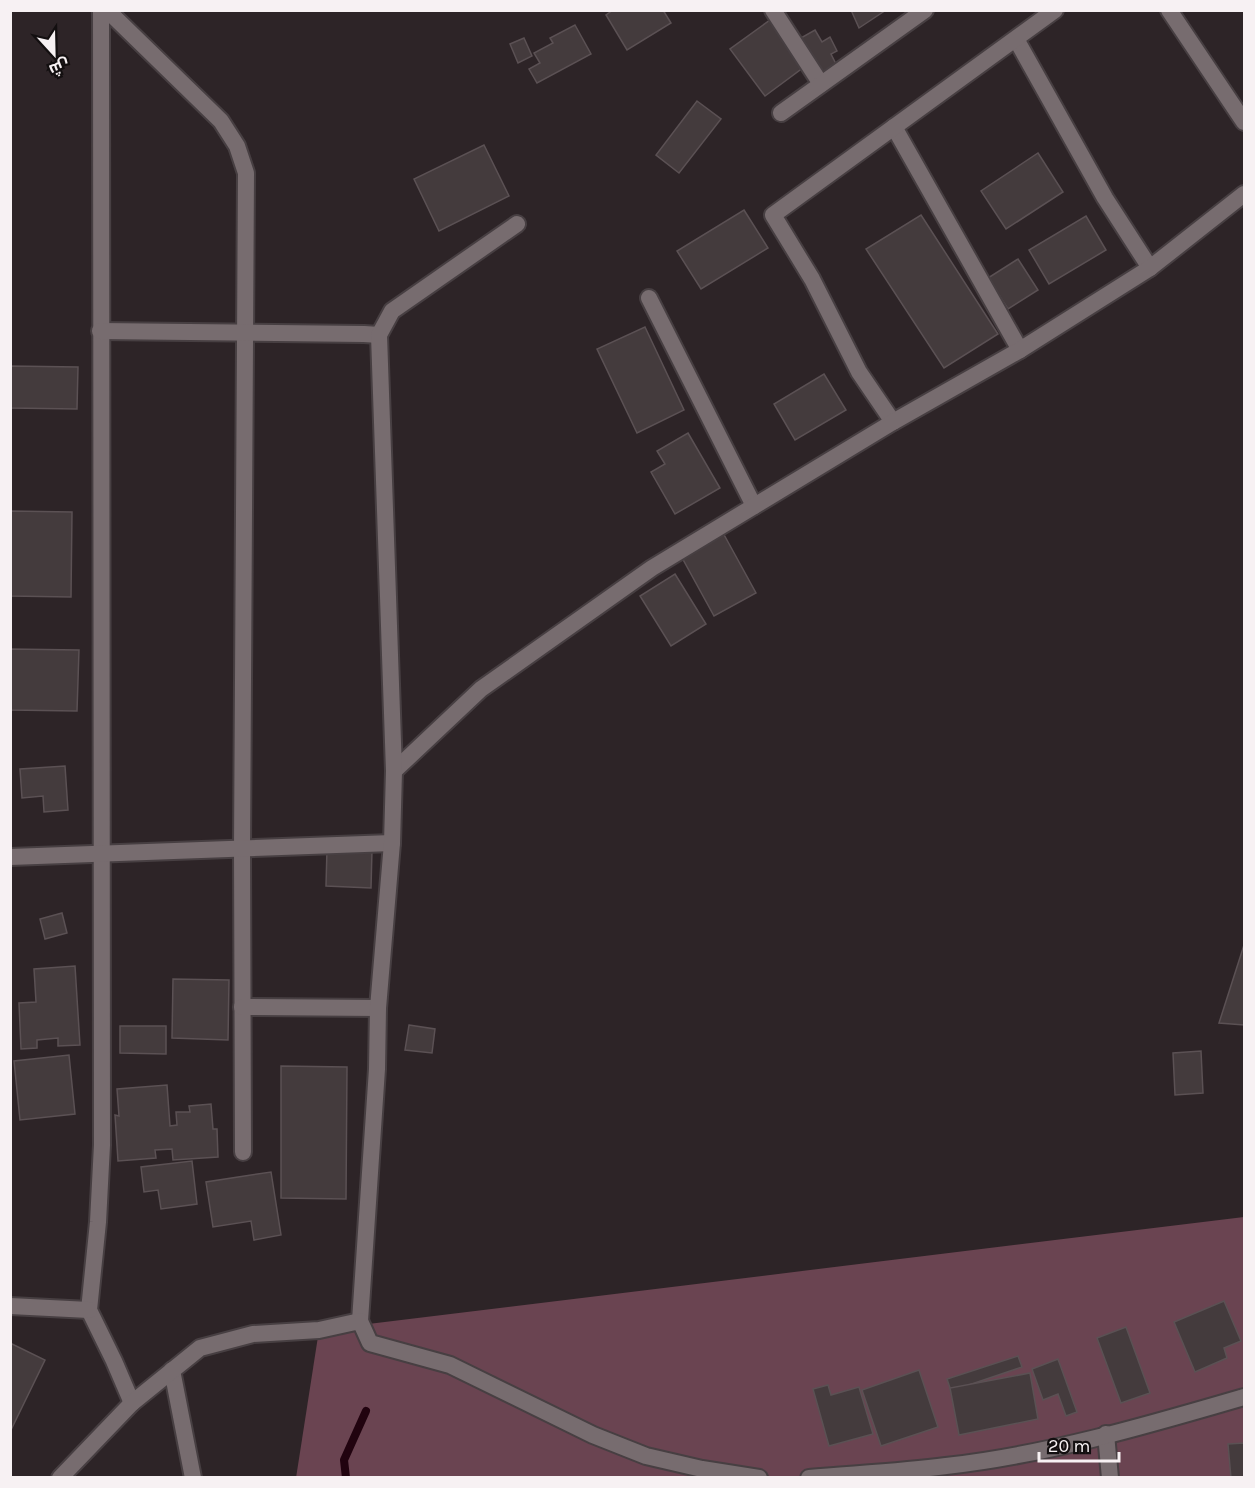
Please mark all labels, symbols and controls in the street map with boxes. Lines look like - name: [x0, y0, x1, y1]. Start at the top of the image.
- north arrow: [24, 24, 84, 84]
- text: ش: [46, 55, 73, 80]
- scale bar: [1039, 1425, 1118, 1463]
- text: 20 m: [1048, 1435, 1090, 1457]

